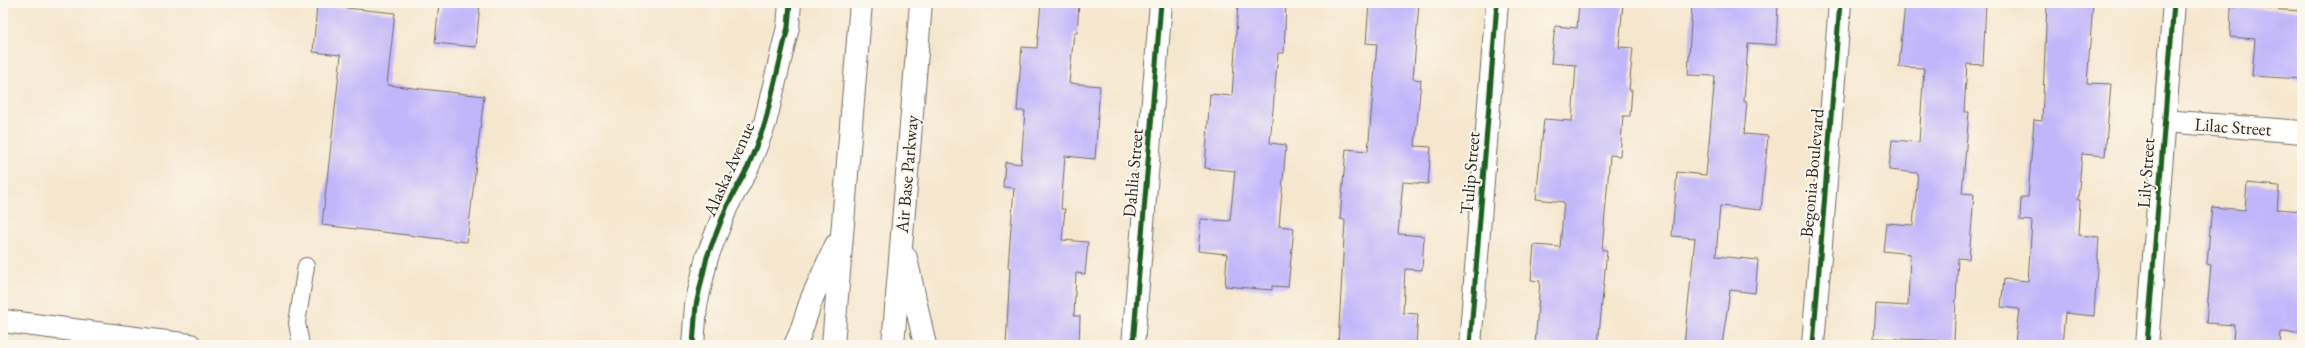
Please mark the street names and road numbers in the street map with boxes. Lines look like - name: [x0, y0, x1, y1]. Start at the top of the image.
- street label: Begonia Boulevard: [1794, 107, 1829, 238]
- street label: Lilac Street: [2194, 112, 2273, 141]
- street label: Air Base Parkway: [890, 114, 923, 235]
- street label: Alaska Avenue: [697, 118, 760, 220]
- street label: Dahlia Street: [1117, 127, 1148, 218]
- street label: Tulip Street: [1454, 130, 1485, 215]
- street label: Lily Street: [2132, 137, 2159, 209]

